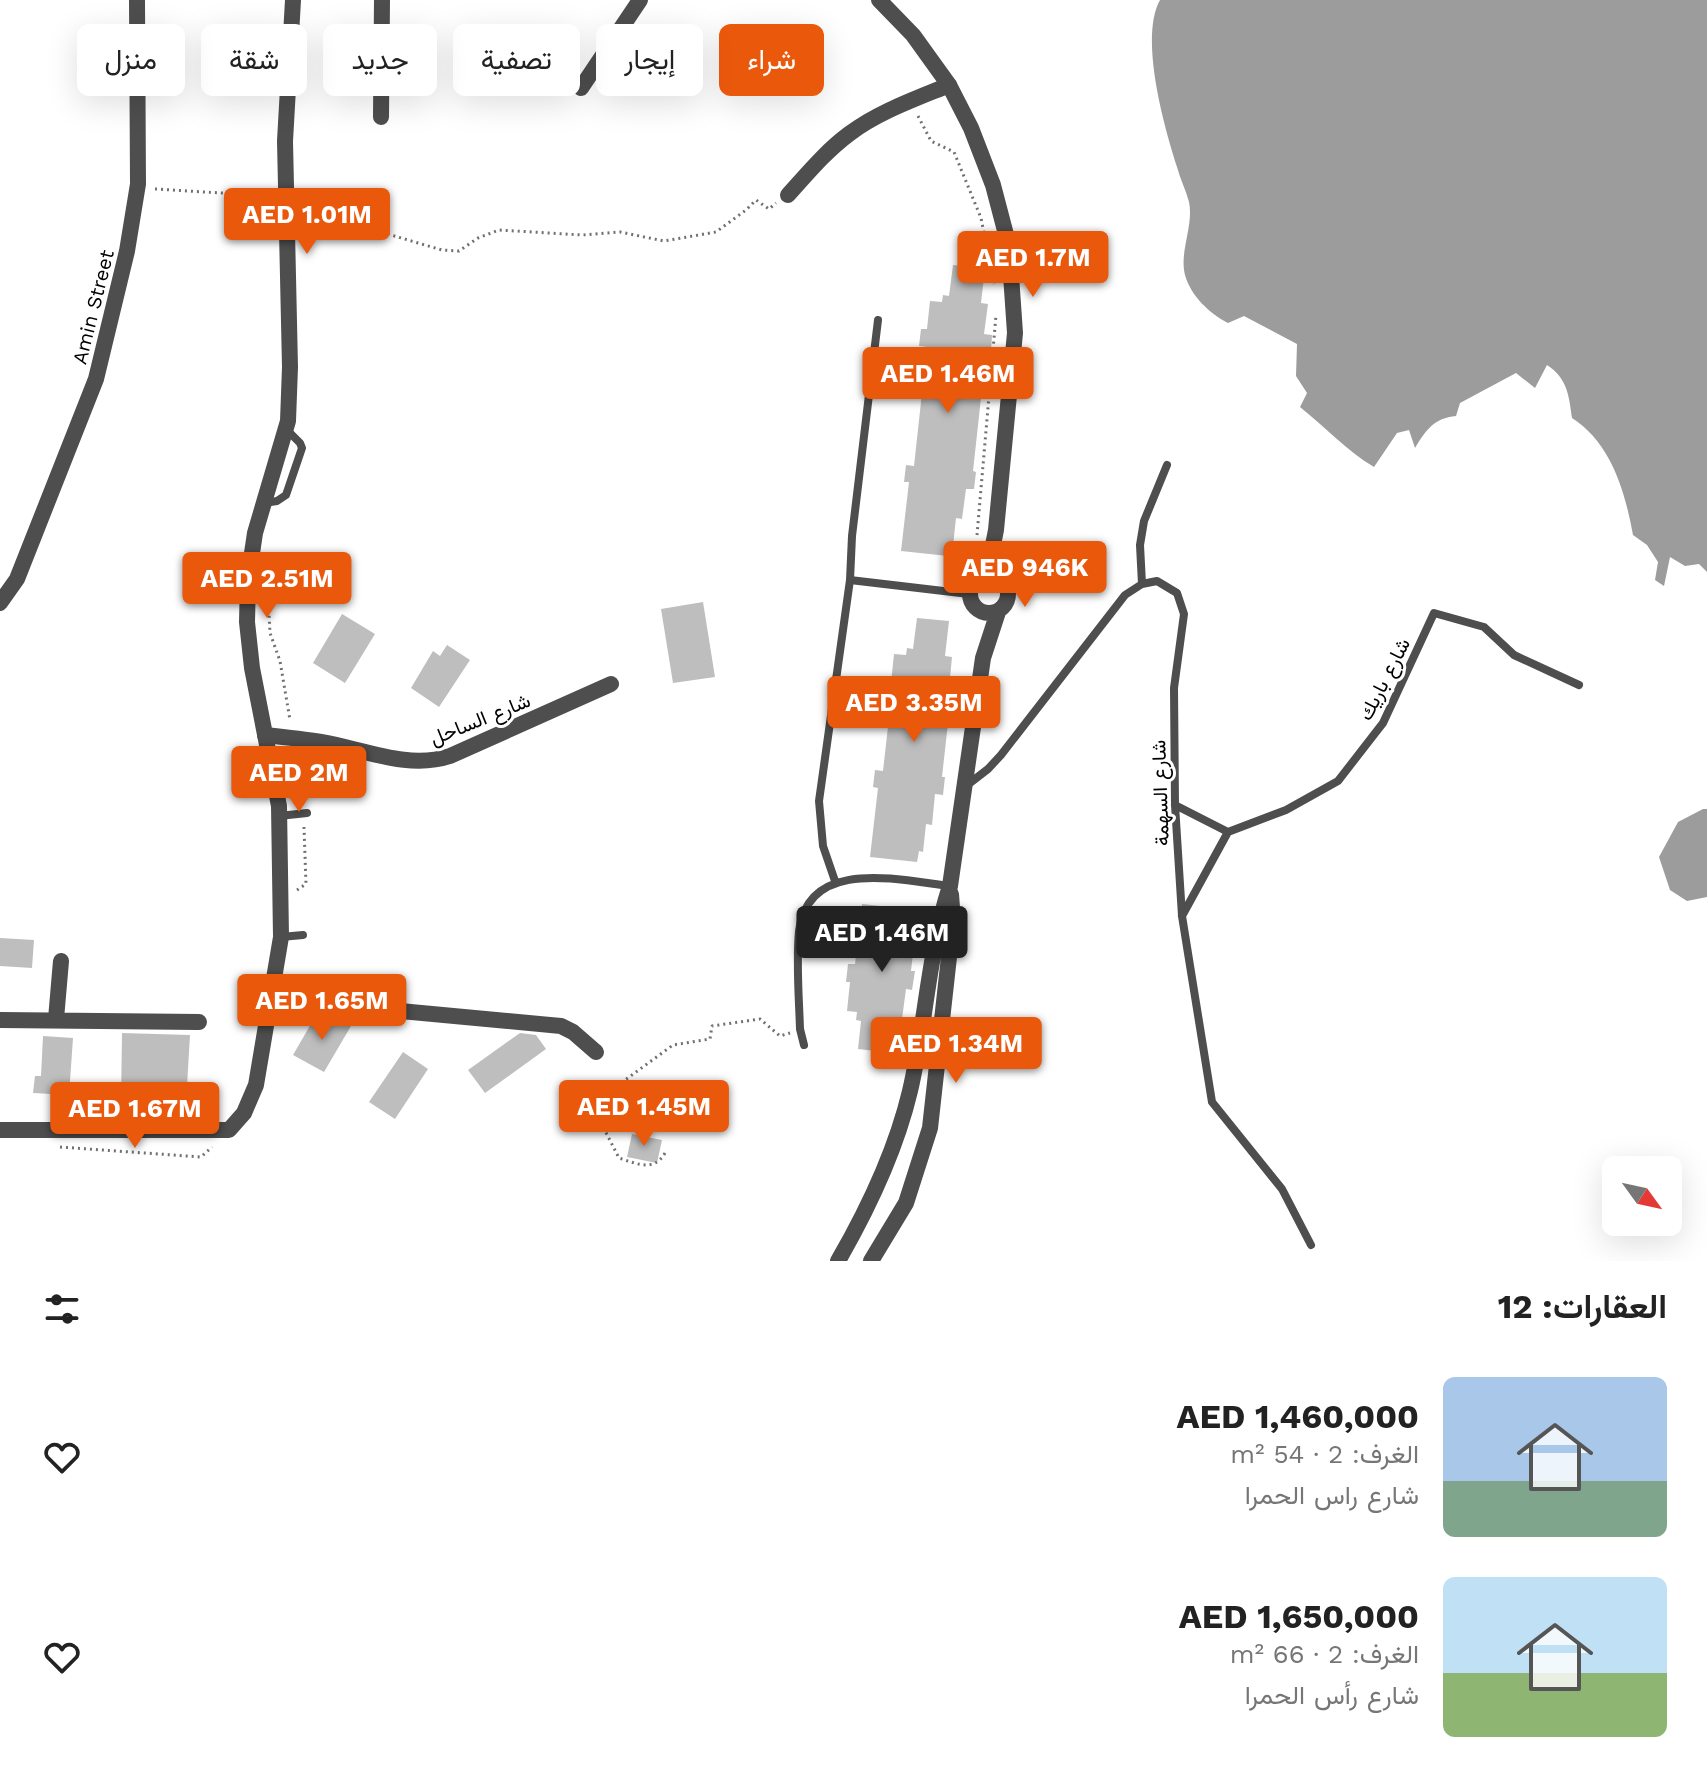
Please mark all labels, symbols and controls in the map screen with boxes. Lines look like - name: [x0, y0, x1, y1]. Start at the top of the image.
- chip: منزل: [77, 24, 185, 96]
- chip: شقة: [201, 24, 307, 96]
- chip: جديد: [323, 24, 437, 96]
- chip: تصفية: [453, 24, 580, 96]
- chip: إيجار: [596, 24, 703, 96]
- chip: شراء: [719, 24, 824, 96]
- pin: AED 1.01M: [215, 188, 399, 256]
- text: AED 1.01M: [242, 199, 372, 229]
- pin: AED 1.7M: [950, 231, 1116, 299]
- text: AED 1.7M: [975, 242, 1091, 272]
- street label: Amin Street: [67, 247, 119, 367]
- pin: AED 1.46M: [856, 347, 1040, 415]
- text: AED 1.46M: [880, 358, 1016, 388]
- pin: AED 946K: [942, 541, 1108, 609]
- pin: AED 2.51M: [175, 552, 359, 620]
- text: AED 946K: [962, 552, 1088, 582]
- text: AED 2.51M: [200, 563, 334, 593]
- street label: شارع باريك: [1353, 634, 1417, 725]
- pin: AED 3.35M: [822, 676, 1006, 744]
- text: AED 3.35M: [845, 687, 983, 717]
- street label: شارع الساحل: [426, 688, 535, 752]
- street label: شارع السهمة: [1146, 739, 1176, 846]
- pin: AED 2M: [234, 746, 364, 814]
- text: AED 2M: [249, 757, 349, 787]
- pin: AED 1.46M: [790, 906, 974, 974]
- text: AED 1.46M: [814, 917, 950, 947]
- pin: AED 1.65M: [230, 974, 414, 1042]
- text: AED 1.65M: [255, 985, 389, 1015]
- pin: AED 1.34M: [864, 1017, 1048, 1085]
- text: AED 1.34M: [889, 1028, 1023, 1058]
- pin: AED 1.45M: [552, 1080, 736, 1148]
- pin: AED 1.67M: [43, 1082, 227, 1150]
- text: AED 1.45M: [577, 1091, 711, 1121]
- text: AED 1.67M: [68, 1093, 202, 1123]
- north arrow: [1602, 1156, 1682, 1236]
- map controls: [1602, 1156, 1682, 1236]
- text: العقارات: 12: [1498, 1286, 1667, 1326]
- icon: filters: [40, 1287, 84, 1331]
- text: AED 1,460,000: [1177, 1396, 1419, 1436]
- icon: home: [1507, 1409, 1603, 1505]
- icon: heart: [40, 1435, 84, 1479]
- text: الغرف: 2 · 54 m²: [1230, 1439, 1419, 1469]
- text: شارع راس الحمرا: [1245, 1480, 1419, 1510]
- text: AED 1,650,000: [1179, 1596, 1419, 1636]
- icon: home: [1507, 1609, 1603, 1705]
- icon: heart: [40, 1635, 84, 1679]
- text: الغرف: 2 · 66 m²: [1230, 1639, 1419, 1669]
- text: شارع رأس الحمرا: [1245, 1680, 1419, 1710]

